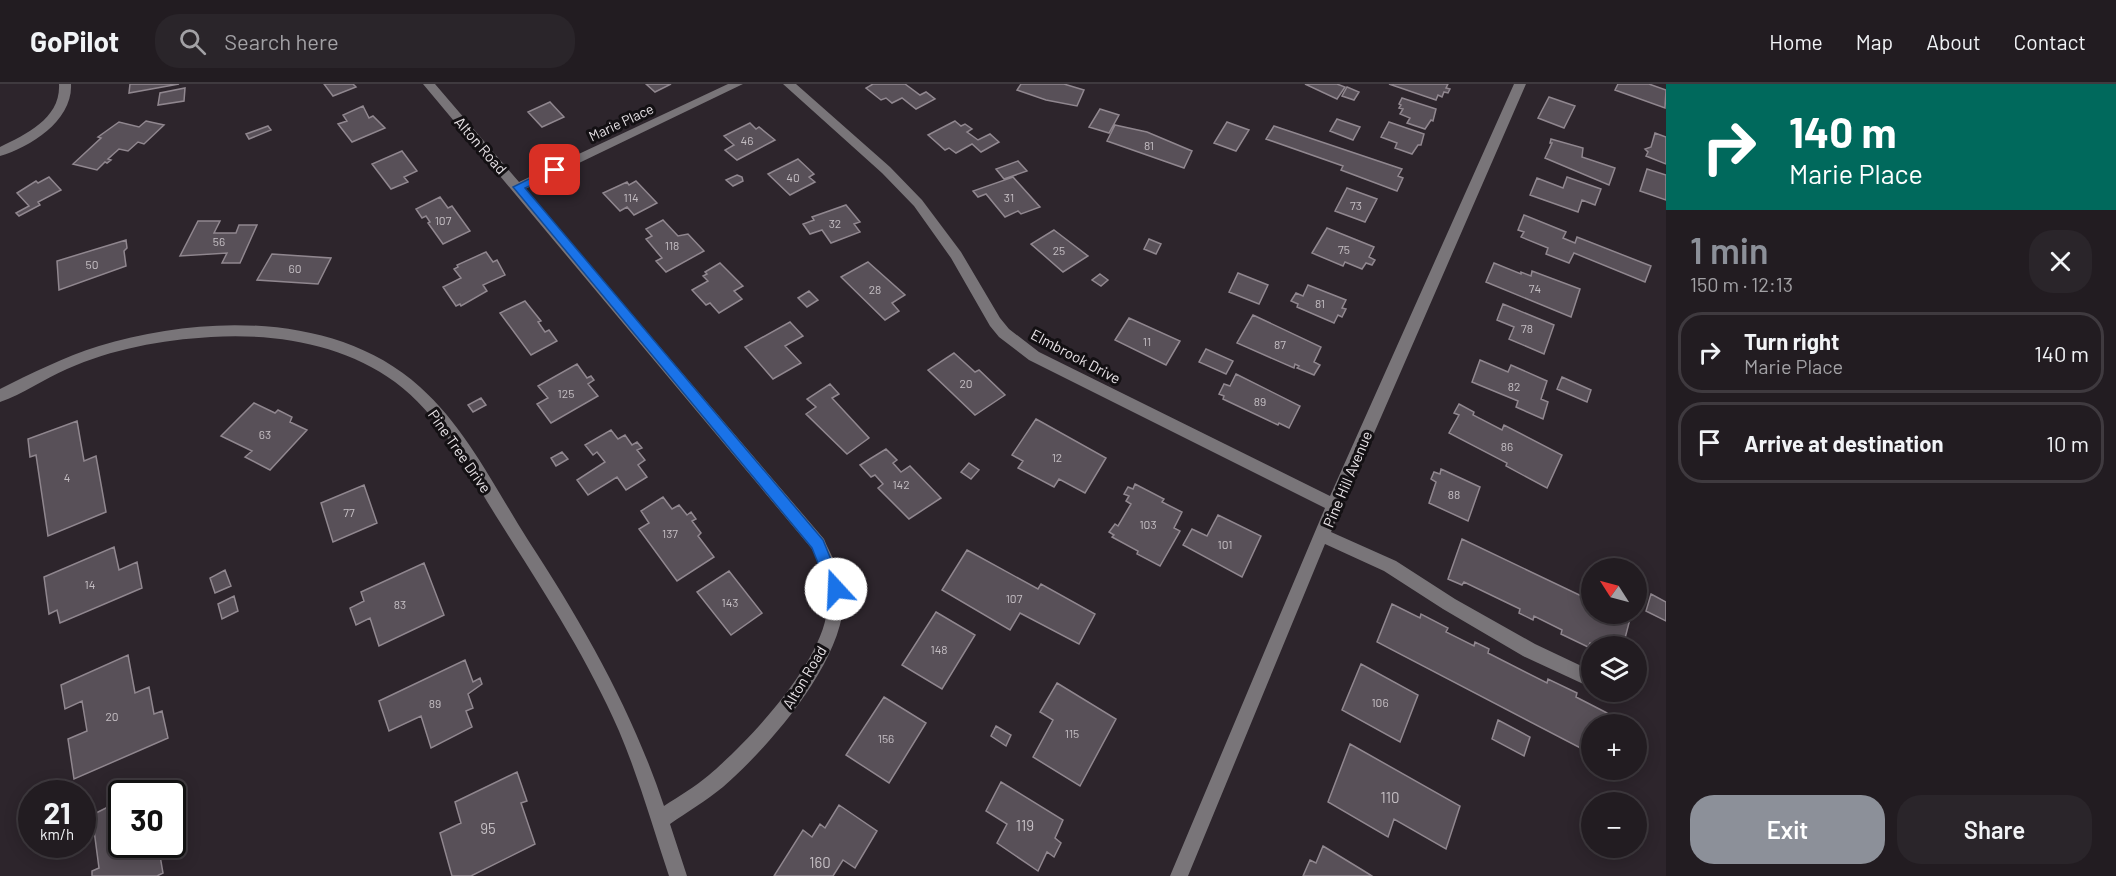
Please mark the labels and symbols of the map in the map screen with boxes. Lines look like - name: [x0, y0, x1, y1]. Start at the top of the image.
- street label: Marie Place: [586, 100, 656, 144]
- street label: Alton Road: [451, 113, 511, 177]
- house number: 46: [741, 133, 753, 147]
- house number: 81: [1144, 138, 1154, 152]
- pin: [529, 144, 580, 195]
- house number: 40: [786, 170, 800, 184]
- house number: 114: [623, 190, 639, 204]
- house number: 31: [1004, 190, 1014, 204]
- house number: 73: [1350, 198, 1362, 212]
- house number: 107: [435, 213, 452, 227]
- house number: 32: [829, 216, 841, 230]
- house number: 56: [213, 234, 225, 248]
- house number: 118: [665, 238, 679, 252]
- house number: 75: [1338, 242, 1350, 256]
- house number: 25: [1053, 243, 1065, 257]
- house number: 50: [86, 257, 98, 271]
- house number: 60: [289, 261, 301, 275]
- house number: 74: [1529, 281, 1541, 295]
- house number: 28: [869, 282, 881, 296]
- house number: 81: [1315, 296, 1325, 310]
- house number: 78: [1521, 321, 1533, 335]
- street label: Elmbrook Drive: [1028, 325, 1124, 387]
- house number: 11: [1143, 334, 1151, 348]
- house number: 87: [1274, 337, 1286, 351]
- house number: 20: [959, 376, 973, 390]
- house number: 82: [1508, 379, 1520, 393]
- house number: 125: [558, 386, 574, 400]
- house number: 89: [1254, 394, 1266, 408]
- street label: Pine Tree Drive: [425, 406, 495, 496]
- house number: 63: [259, 427, 271, 441]
- street label: Pine Hill Avenue: [1319, 428, 1375, 530]
- house number: 86: [1501, 439, 1513, 453]
- house number: 12: [1052, 450, 1062, 464]
- house number: 4: [64, 470, 70, 484]
- house number: 142: [892, 477, 910, 491]
- house number: 88: [1448, 487, 1460, 501]
- house number: 77: [343, 505, 355, 519]
- house number: 103: [1139, 517, 1157, 531]
- house number: 137: [662, 526, 678, 540]
- house number: 101: [1218, 537, 1232, 551]
- position arrow: [804, 557, 868, 621]
- north arrow: [1581, 558, 1647, 624]
- house number: 14: [85, 577, 95, 591]
- house number: 107: [1006, 591, 1023, 605]
- house number: 143: [722, 595, 739, 609]
- house number: 83: [394, 597, 406, 611]
- street label: Alton Road: [778, 642, 830, 712]
- house number: 148: [930, 642, 948, 656]
- house number: 106: [1371, 695, 1389, 709]
- house number: 89: [429, 696, 441, 710]
- house number: 20: [105, 709, 119, 723]
- house number: 115: [1065, 726, 1079, 740]
- house number: 156: [878, 731, 894, 745]
- speed limit sign: 30: [108, 780, 186, 858]
- house number: 110: [1380, 788, 1400, 806]
- house number: 119: [1016, 816, 1034, 834]
- house number: 95: [480, 819, 496, 837]
- house number: 160: [809, 853, 831, 871]

